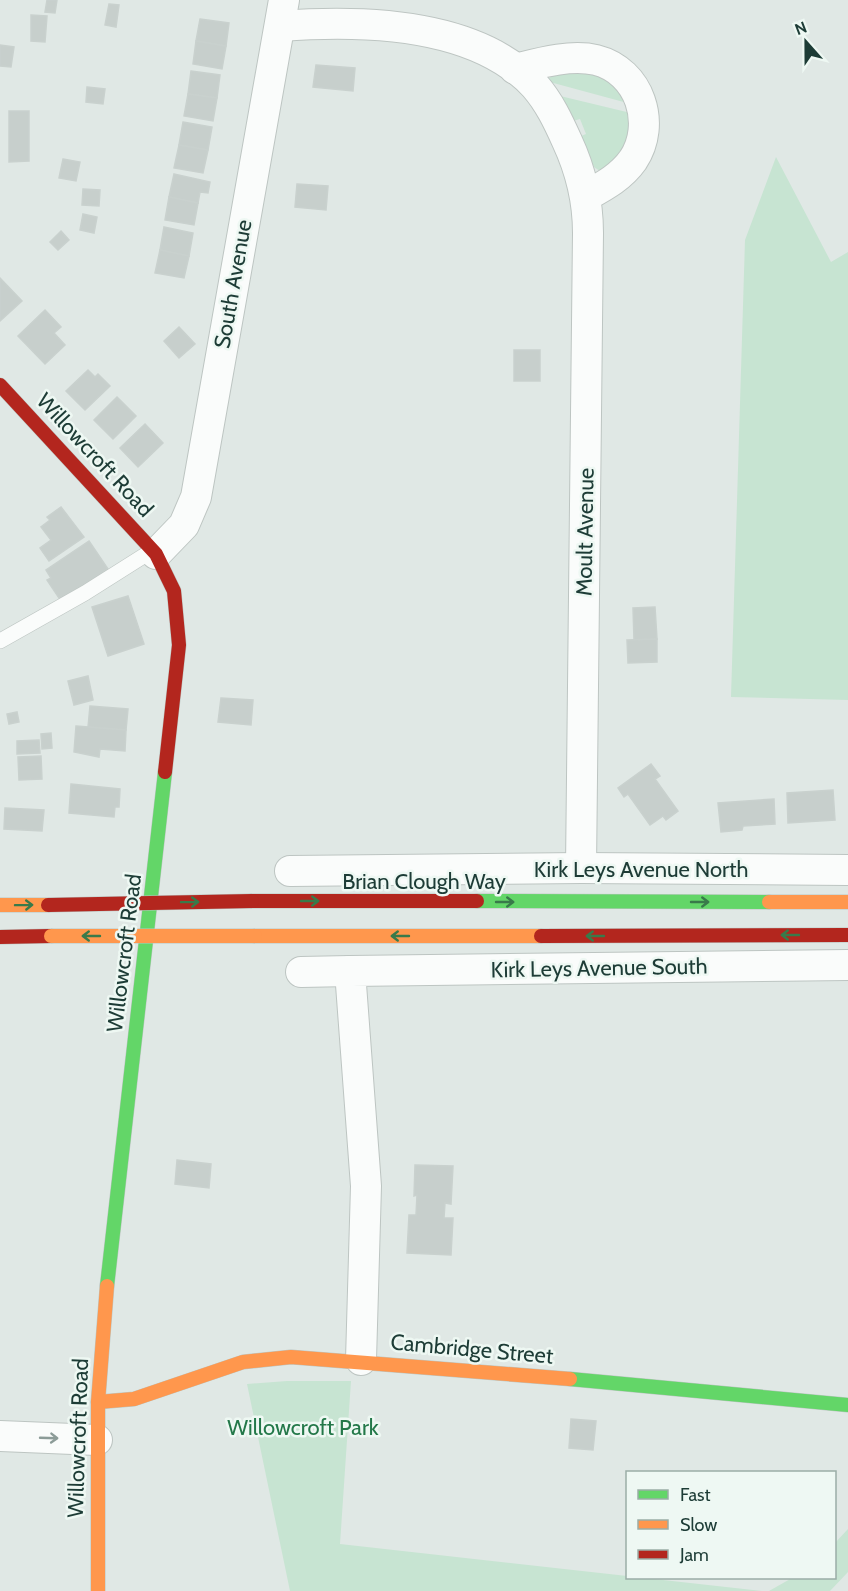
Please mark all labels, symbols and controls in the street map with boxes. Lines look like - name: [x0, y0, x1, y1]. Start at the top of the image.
- north arrow: [776, 12, 836, 72]
- text: N: [792, 18, 809, 39]
- street label: South Avenue: [208, 217, 258, 351]
- street label: Willowcroft Road: [31, 387, 159, 523]
- street label: Moult Avenue: [570, 468, 600, 596]
- street label: Kirk Leys Avenue North: [534, 856, 748, 883]
- street label: Brian Clough Way: [342, 868, 506, 895]
- street label: Willowcroft Road: [101, 872, 147, 1034]
- one-way arrow: [300, 895, 320, 907]
- one-way arrow: [180, 896, 200, 908]
- one-way arrow: [495, 896, 515, 908]
- one-way arrow: [690, 896, 710, 908]
- one-way arrow: [13, 899, 33, 911]
- one-way arrow: [780, 929, 800, 941]
- one-way arrow: [82, 930, 102, 942]
- one-way arrow: [390, 930, 410, 942]
- one-way arrow: [585, 930, 605, 942]
- street label: Kirk Leys Avenue South: [490, 953, 708, 983]
- street label: Cambridge Street: [390, 1328, 555, 1370]
- street label: Willowcroft Road: [62, 1358, 94, 1518]
- park label: Willowcroft Park: [227, 1414, 379, 1441]
- one-way arrow: [38, 1432, 58, 1444]
- legend: [626, 1471, 836, 1579]
- text: Fast: [680, 1484, 711, 1506]
- text: Slow: [680, 1514, 717, 1536]
- text: Jam: [679, 1544, 709, 1566]

